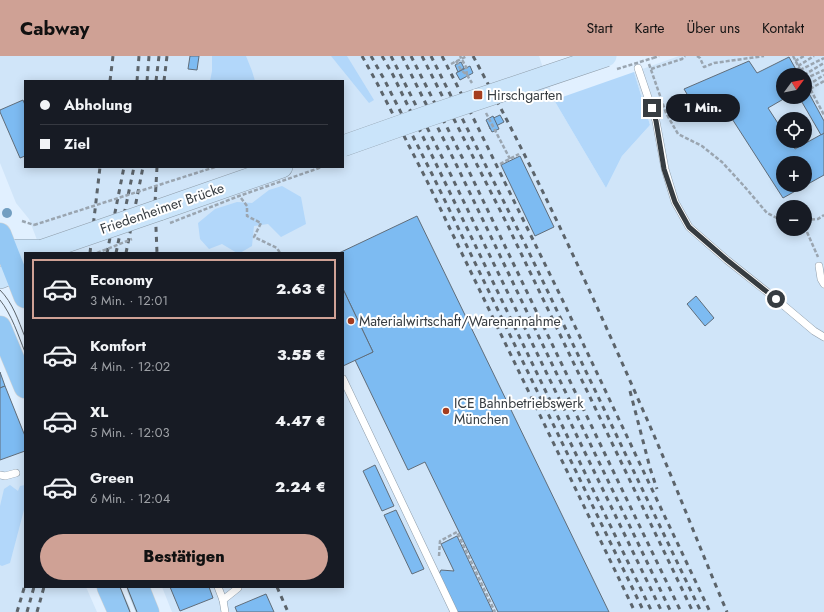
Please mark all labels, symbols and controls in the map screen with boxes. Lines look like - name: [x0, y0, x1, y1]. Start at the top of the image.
- text: Cabway: [20, 15, 90, 42]
- text: Start: [587, 18, 613, 38]
- text: Karte: [635, 18, 665, 38]
- text: Über uns: [687, 18, 740, 38]
- text: Kontakt: [762, 18, 804, 38]
- north arrow: [776, 68, 812, 104]
- map controls: [776, 68, 812, 236]
- place label: Hirschgarten: [487, 85, 563, 105]
- marker: Hirschgarten: [472, 89, 484, 101]
- text: Abholung: [64, 94, 132, 116]
- callout: 1 Min.: [666, 94, 740, 122]
- text: 1 Min.: [684, 98, 722, 117]
- route end: [643, 99, 661, 117]
- button: locate: [776, 112, 812, 148]
- text: Ziel: [64, 133, 90, 155]
- button: +: [776, 156, 812, 192]
- street label: Friedenheimer Brücke: [97, 177, 227, 239]
- button: −: [776, 200, 812, 236]
- text: Economy: [90, 269, 153, 291]
- icon: car: [42, 271, 78, 307]
- text: 2.63 €: [276, 278, 326, 300]
- route start: [767, 290, 785, 308]
- text: 3 Min. · 12:01: [90, 291, 168, 310]
- place label: Materialwirtschaft/Warenannahme: [359, 311, 561, 331]
- marker: Materialwirtschaft/Warenannahme: [346, 316, 356, 326]
- text: Komfort: [90, 335, 146, 357]
- icon: car: [42, 337, 78, 373]
- text: 3.55 €: [277, 344, 326, 366]
- text: 4 Min. · 12:02: [90, 357, 170, 376]
- place label: ICE Bahnbetriebswerk München: [454, 393, 584, 429]
- text: XL: [90, 401, 108, 423]
- icon: car: [42, 403, 78, 439]
- marker: ICE Bahnbetriebswerk München: [441, 406, 451, 416]
- text: 4.47 €: [275, 410, 326, 432]
- text: 5 Min. · 12:03: [90, 423, 170, 442]
- text: Green: [90, 467, 134, 489]
- icon: car: [42, 469, 78, 505]
- text: 2.24 €: [275, 476, 326, 498]
- text: 6 Min. · 12:04: [90, 489, 170, 508]
- button: Bestätigen: [40, 534, 328, 580]

